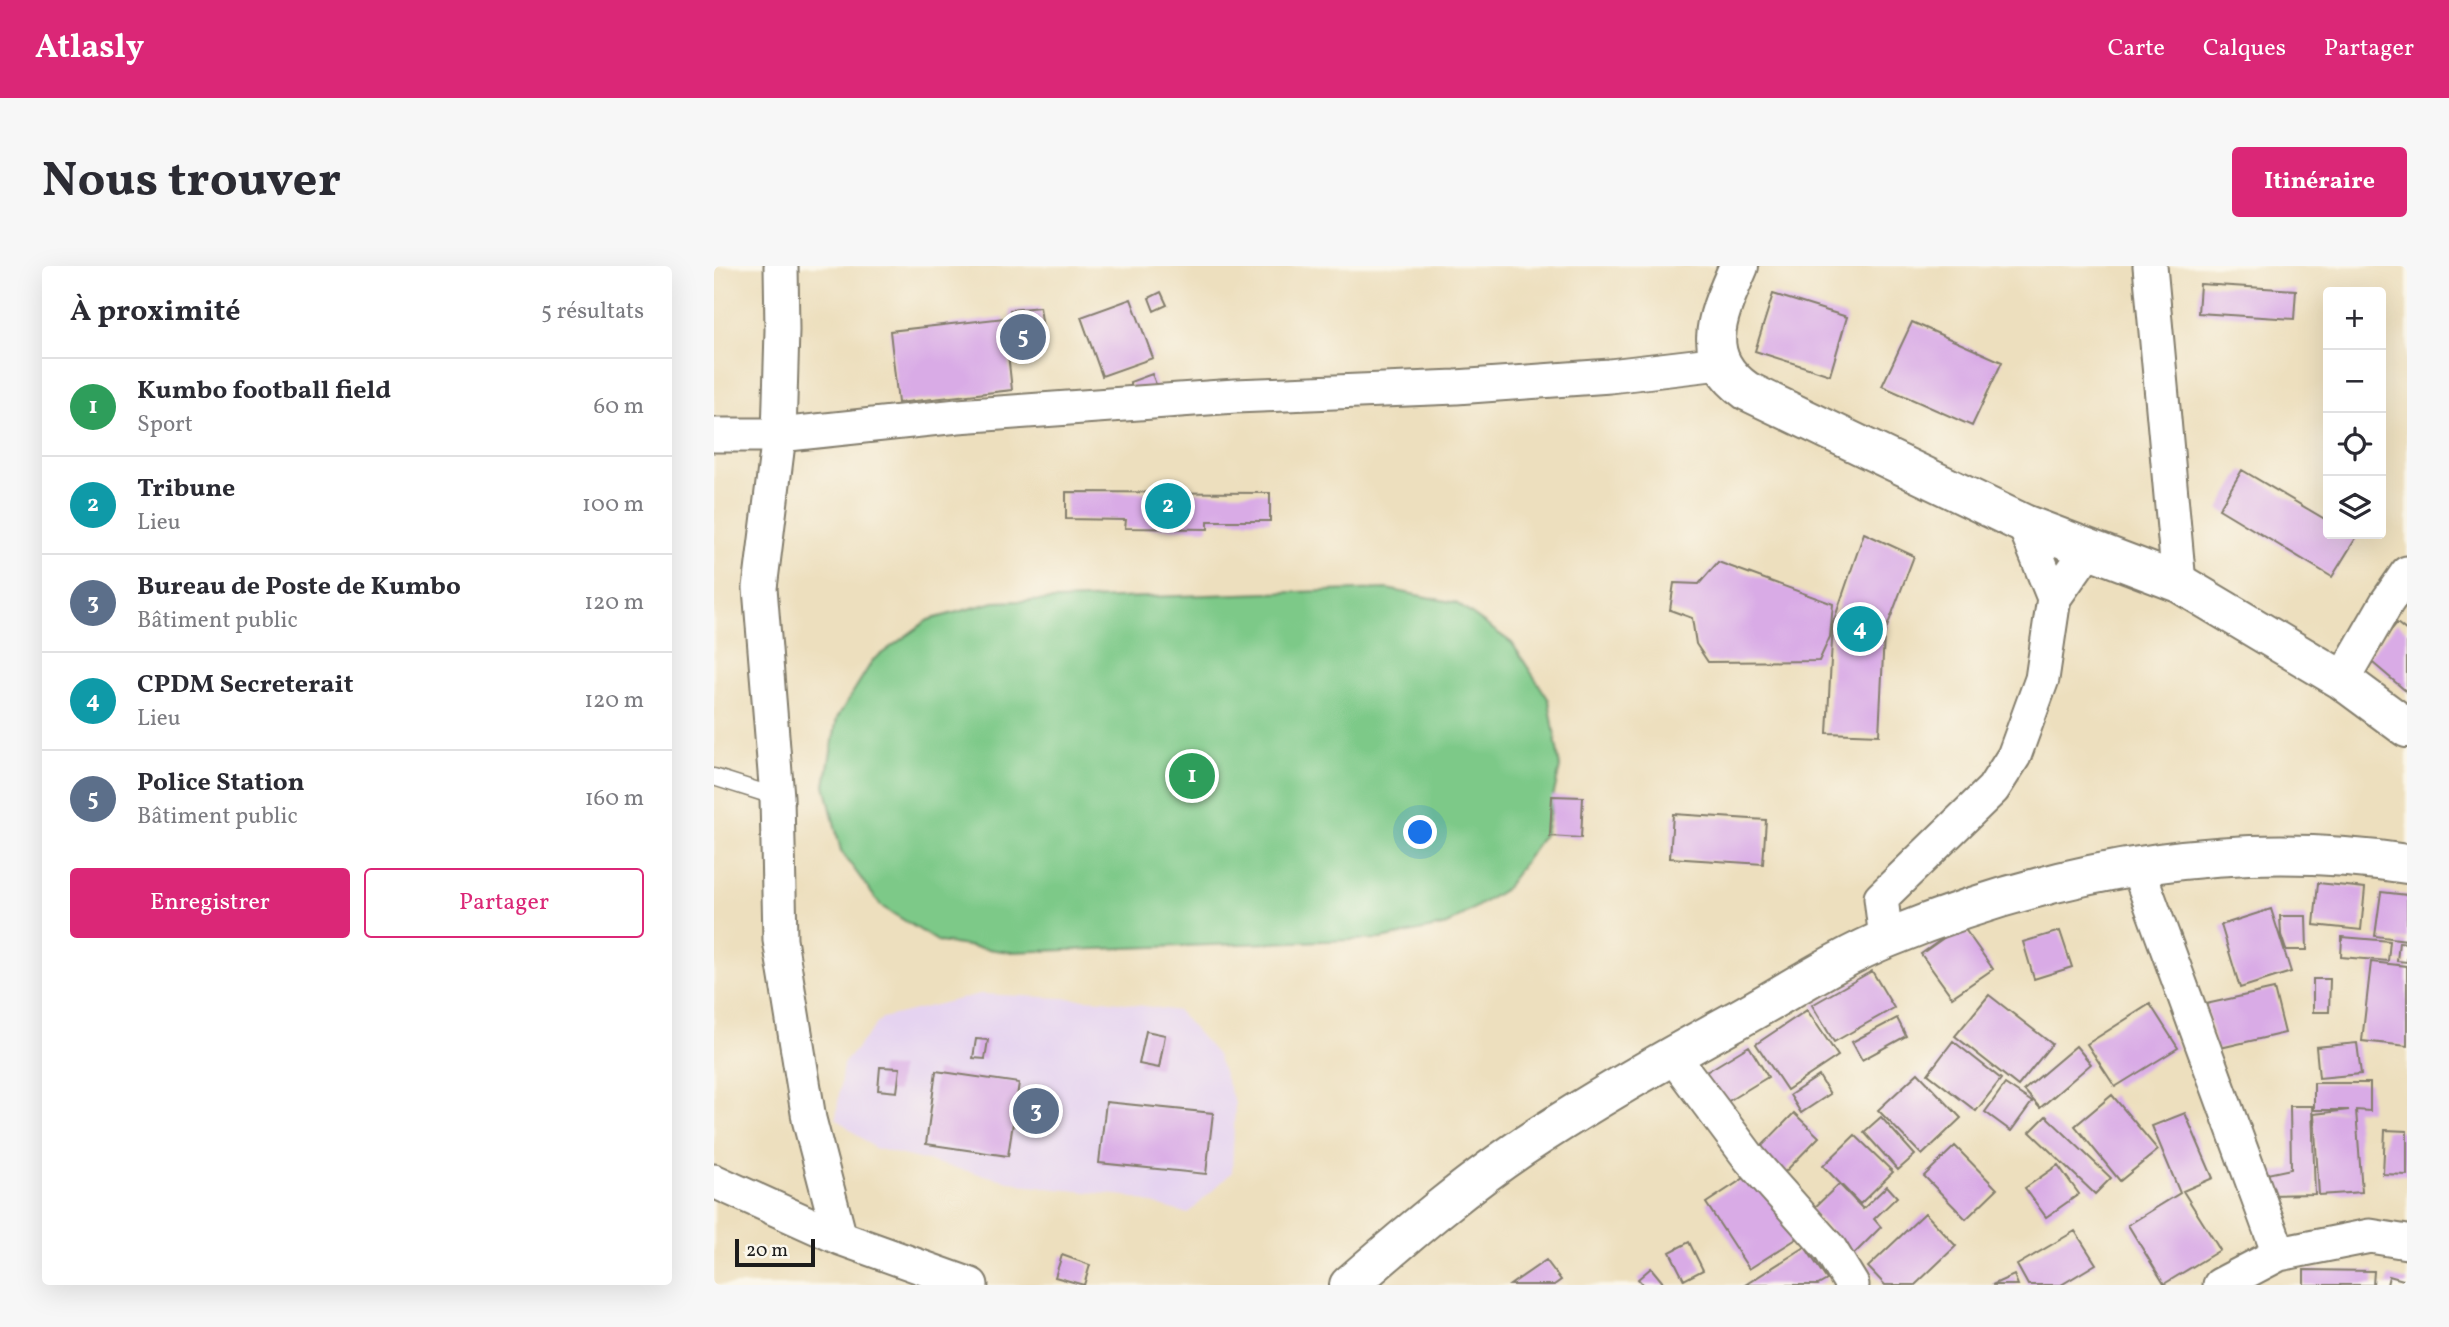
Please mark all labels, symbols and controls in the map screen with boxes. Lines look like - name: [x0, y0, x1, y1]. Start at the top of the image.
- text: Atlasly: [35, 26, 144, 72]
- text: Carte: [2108, 32, 2165, 66]
- text: Calques: [2203, 32, 2286, 66]
- text: Partager: [2324, 32, 2414, 66]
- button: Itinéraire: [2232, 147, 2407, 217]
- text: Nous trouver: [42, 148, 341, 217]
- map controls: [2323, 287, 2386, 539]
- button: +: [2323, 287, 2386, 350]
- text: À proximité: [70, 291, 241, 333]
- text: 5 résultats: [541, 296, 644, 328]
- pin: 5: [1000, 311, 1046, 363]
- button: −: [2323, 350, 2386, 413]
- text: Kumbo football field: [137, 373, 391, 409]
- text: 1: [88, 391, 98, 423]
- text: 60 m: [594, 391, 644, 423]
- text: Sport: [137, 409, 193, 441]
- button: locate: [2323, 413, 2386, 476]
- text: Tribune: [137, 471, 235, 507]
- button: layers: [2323, 476, 2386, 539]
- pin: 2: [1145, 480, 1191, 532]
- text: 2: [87, 489, 99, 521]
- text: 100 m: [582, 489, 644, 521]
- text: Lieu: [137, 507, 181, 539]
- text: Bureau de Poste de Kumbo: [137, 569, 461, 605]
- text: 3: [87, 587, 99, 619]
- text: 120 m: [584, 587, 644, 619]
- pin: 4: [1837, 603, 1883, 655]
- text: Bâtiment public: [137, 605, 298, 637]
- text: CPDM Secreterait: [137, 667, 353, 703]
- text: 4: [86, 685, 100, 717]
- text: 120 m: [584, 685, 644, 717]
- text: Lieu: [137, 703, 181, 735]
- pin: 1: [1169, 750, 1215, 802]
- text: Police Station: [137, 765, 305, 801]
- text: 5: [87, 783, 99, 815]
- text: 160 m: [585, 783, 644, 815]
- text: Bâtiment public: [137, 801, 298, 833]
- your location: [1403, 815, 1437, 849]
- button: Enregistrer: [70, 868, 350, 938]
- button: Partager: [364, 868, 644, 938]
- pin: 3: [1013, 1085, 1059, 1137]
- scale bar: [735, 1236, 816, 1268]
- text: 20 m: [746, 1238, 788, 1264]

